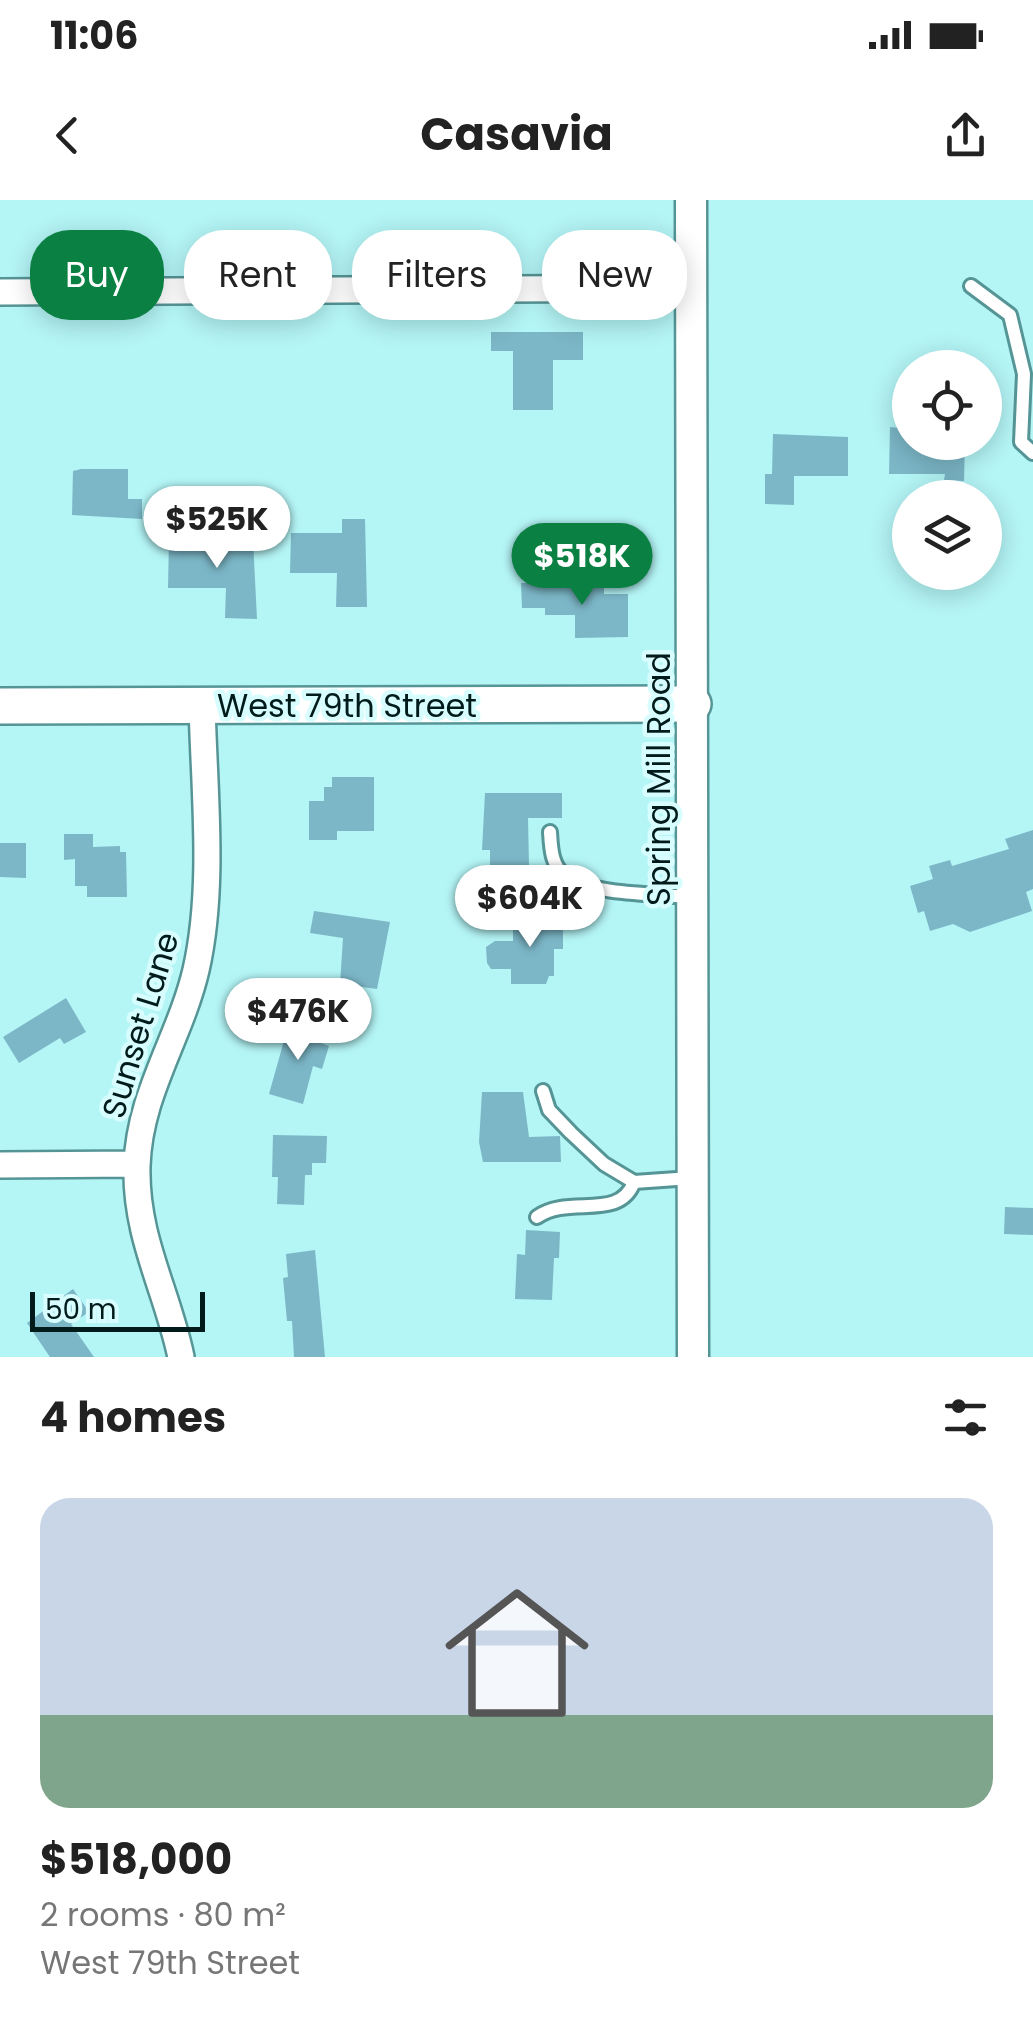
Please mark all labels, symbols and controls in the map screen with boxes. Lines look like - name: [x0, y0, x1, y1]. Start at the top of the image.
- text: 11:06: [50, 9, 138, 62]
- text: Casavia: [420, 103, 613, 166]
- icon: back: [40, 108, 95, 163]
- icon: share: [938, 108, 993, 163]
- chip: Buy: [30, 230, 164, 320]
- chip: Rent: [184, 230, 332, 320]
- chip: Filters: [352, 230, 522, 320]
- chip: New: [542, 230, 687, 320]
- map controls: [892, 350, 1002, 590]
- button: locate: [892, 350, 1002, 460]
- button: layers: [892, 480, 1002, 590]
- pin: $525K: [147, 486, 287, 571]
- text: $525K: [165, 496, 269, 541]
- pin: $518K: [512, 523, 652, 608]
- text: $518K: [534, 533, 630, 578]
- street label: Spring Mill Road: [636, 652, 681, 906]
- street label: West 79th Street: [217, 683, 477, 728]
- pin: $604K: [460, 865, 600, 950]
- text: $604K: [477, 875, 583, 920]
- street label: Sunset Lane: [90, 926, 190, 1124]
- pin: $476K: [228, 978, 368, 1063]
- text: $476K: [247, 988, 349, 1033]
- scale bar: [30, 1287, 205, 1332]
- text: 50 m: [45, 1290, 116, 1329]
- text: 4 homes: [40, 1388, 226, 1447]
- icon: filters: [938, 1390, 993, 1445]
- icon: home: [427, 1563, 607, 1743]
- text: $518,000: [40, 1830, 232, 1889]
- text: 2 rooms · 80 m²: [40, 1892, 286, 1937]
- text: West 79th Street: [40, 1940, 300, 1985]

